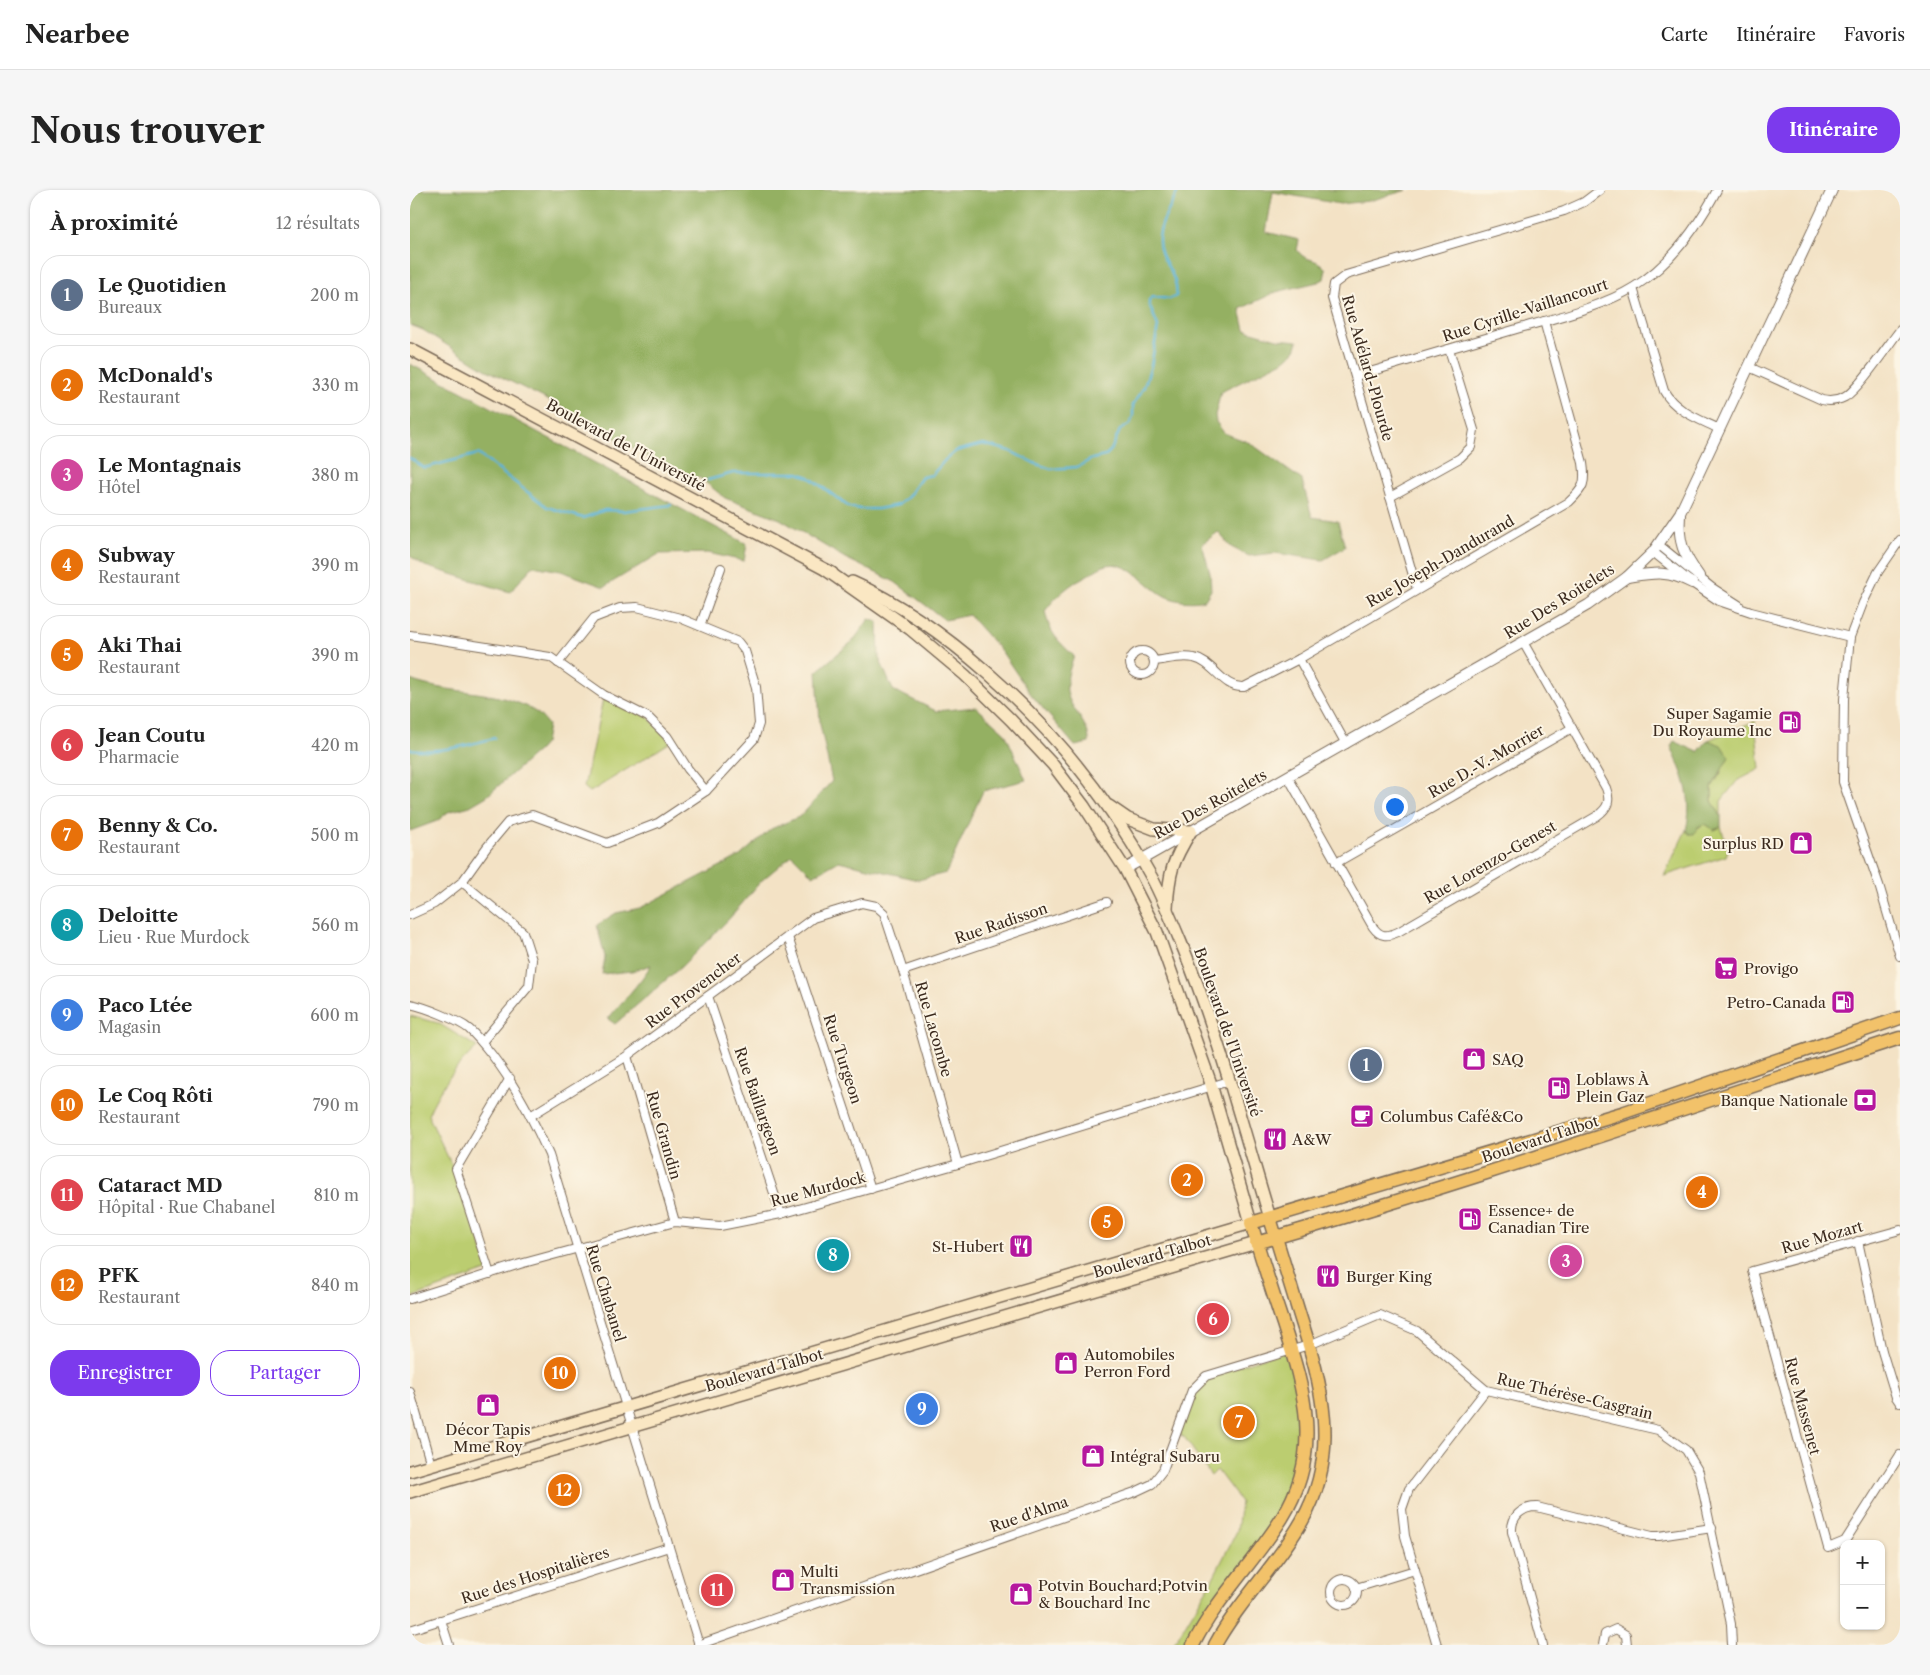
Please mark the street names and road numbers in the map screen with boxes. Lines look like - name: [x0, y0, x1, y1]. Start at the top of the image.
- street label: Rue Cyrille-Vaillancourt: [1440, 274, 1611, 346]
- street label: Rue Adélard-Plourde: [1338, 293, 1398, 443]
- street label: Boulevard de l'Université: [543, 395, 709, 495]
- street label: Rue Joseph-Dandurand: [1363, 511, 1517, 611]
- street label: Rue Des Roitelets: [1500, 559, 1618, 643]
- street label: Rue D.-V.-Morrier: [1425, 720, 1548, 802]
- street label: Rue Des Roitelets: [1150, 765, 1270, 843]
- street label: Rue Lorenzo-Genest: [1421, 816, 1560, 908]
- street label: Rue Radisson: [952, 898, 1050, 948]
- street label: Boulevard de l'Université: [1190, 945, 1266, 1119]
- street label: Rue Provencher: [641, 947, 745, 1032]
- street label: Rue Lacombe: [911, 979, 957, 1079]
- street label: Rue Turgeon: [820, 1012, 867, 1107]
- street label: Rue Baillargeon: [731, 1044, 786, 1158]
- street label: Rue Grandin: [642, 1088, 686, 1182]
- street label: Boulevard Talbot: [1479, 1111, 1601, 1167]
- street label: Rue Murdock: [768, 1167, 869, 1211]
- street label: Rue Mozart: [1779, 1216, 1866, 1258]
- street label: Boulevard Talbot: [1091, 1230, 1214, 1282]
- street label: Rue Chabanel: [582, 1242, 630, 1344]
- street label: Boulevard Talbot: [703, 1344, 826, 1396]
- street label: Rue Massenet: [1781, 1355, 1825, 1457]
- street label: Rue Thérèse-Casgrain: [1495, 1369, 1655, 1423]
- street label: Rue d'Alma: [987, 1492, 1071, 1536]
- street label: Rue des Hospitalières: [459, 1542, 611, 1608]

